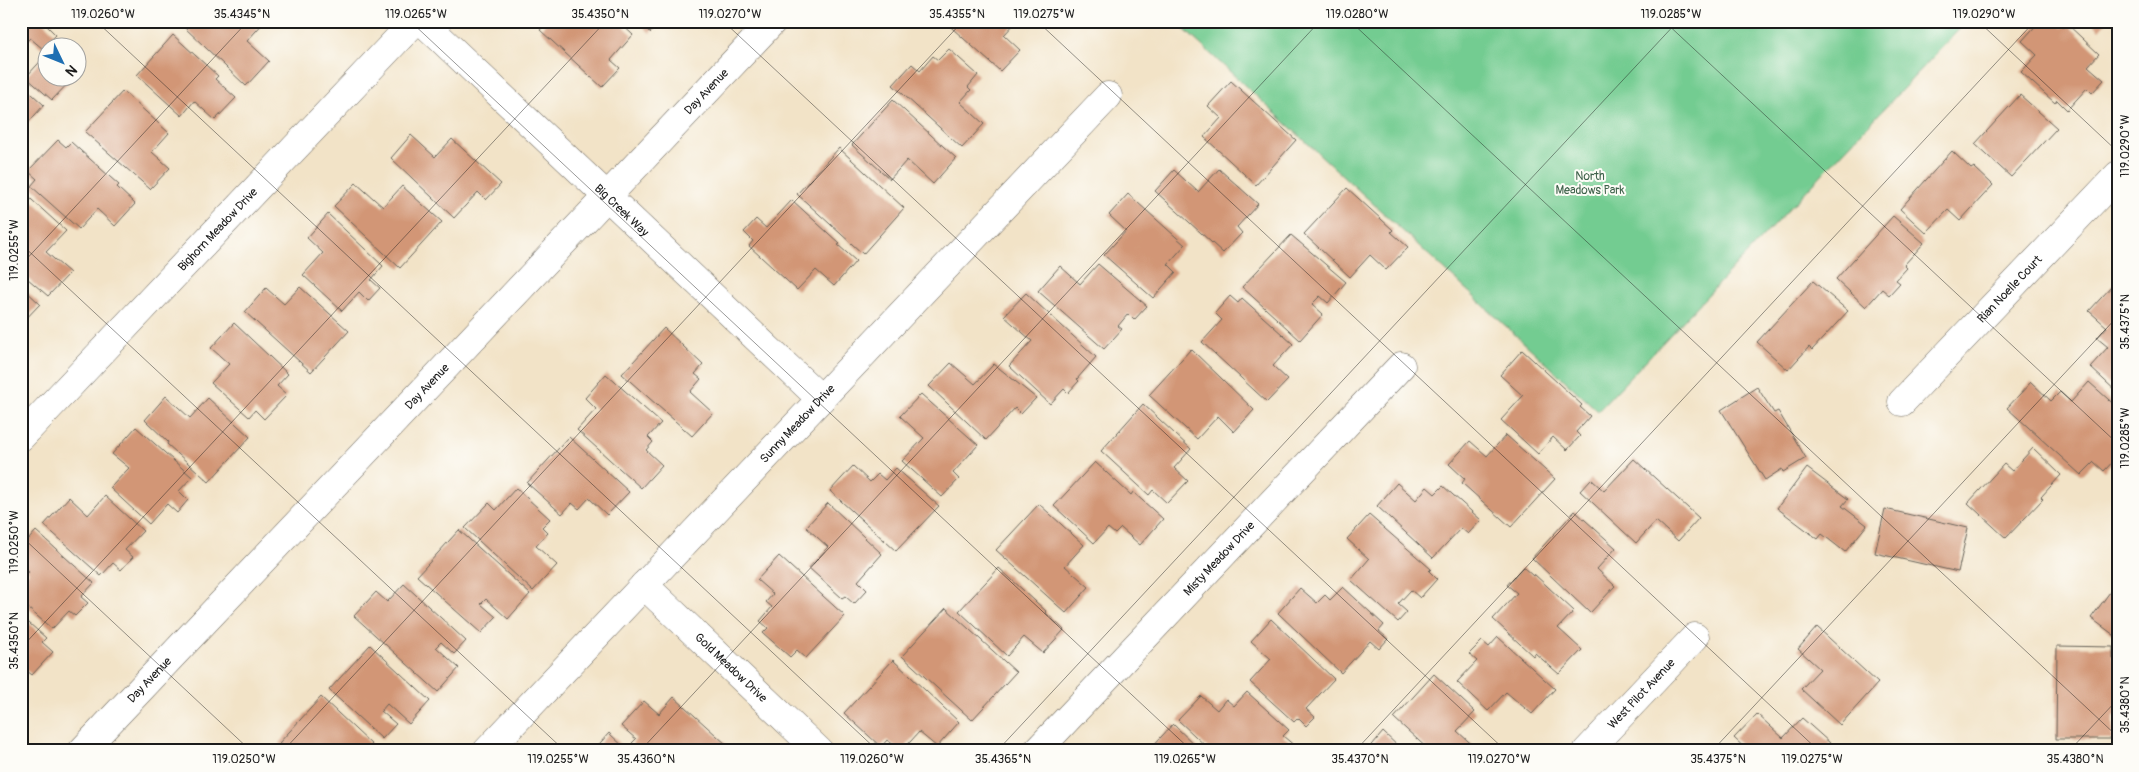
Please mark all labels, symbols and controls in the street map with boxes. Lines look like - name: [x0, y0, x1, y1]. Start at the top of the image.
- text: 119.0260°W: [71, 7, 135, 22]
- text: 35.4345°N: [214, 7, 270, 22]
- text: 119.0265°W: [385, 7, 447, 22]
- text: 35.4350°N: [571, 7, 629, 22]
- text: 119.0270°W: [698, 7, 762, 22]
- text: 35.4355°N: [929, 7, 985, 22]
- text: 119.0275°W: [1013, 7, 1075, 22]
- text: 119.0280°W: [1326, 7, 1388, 22]
- text: 119.0285°W: [1640, 7, 1702, 22]
- text: 119.0290°W: [1953, 7, 2015, 22]
- north arrow: [38, 38, 88, 88]
- text: N: [62, 61, 81, 80]
- street label: Day Avenue: [681, 65, 732, 118]
- text: 119.0290°W: [2118, 115, 2133, 177]
- park label: North Meadows Park: [1555, 169, 1625, 198]
- street label: Big Creek Way: [591, 181, 652, 239]
- street label: Bighorn Meadow Drive: [175, 184, 261, 274]
- text: 119.0255°W: [7, 219, 22, 281]
- street label: Rian Noelle Court: [1974, 252, 2045, 326]
- text: 35.4375°N: [2118, 294, 2133, 350]
- street label: Day Avenue: [402, 360, 452, 413]
- street label: Sunny Meadow Drive: [757, 381, 838, 466]
- text: 119.0285°W: [2118, 407, 2133, 469]
- text: 119.0250°W: [7, 510, 22, 574]
- street label: Misty Meadow Drive: [1180, 518, 1258, 599]
- text: 35.4350°N: [7, 612, 22, 670]
- street label: Gold Meadow Drive: [692, 630, 770, 706]
- street label: Day Avenue: [124, 654, 175, 706]
- street label: West Pilot Avenue: [1604, 655, 1678, 732]
- text: 35.4380°N: [2118, 676, 2133, 734]
- text: 119.0250°W: [212, 752, 276, 767]
- text: 119.0255°W: [527, 752, 589, 767]
- text: 35.4360°N: [617, 752, 675, 767]
- text: 119.0260°W: [840, 752, 904, 767]
- text: 35.4365°N: [975, 752, 1031, 767]
- text: 119.0265°W: [1154, 752, 1216, 767]
- text: 35.4370°N: [1331, 752, 1389, 767]
- text: 119.0270°W: [1467, 752, 1531, 767]
- text: 35.4375°N: [1690, 752, 1746, 767]
- text: 119.0275°W: [1781, 752, 1843, 767]
- text: 35.4380°N: [2046, 752, 2104, 767]

